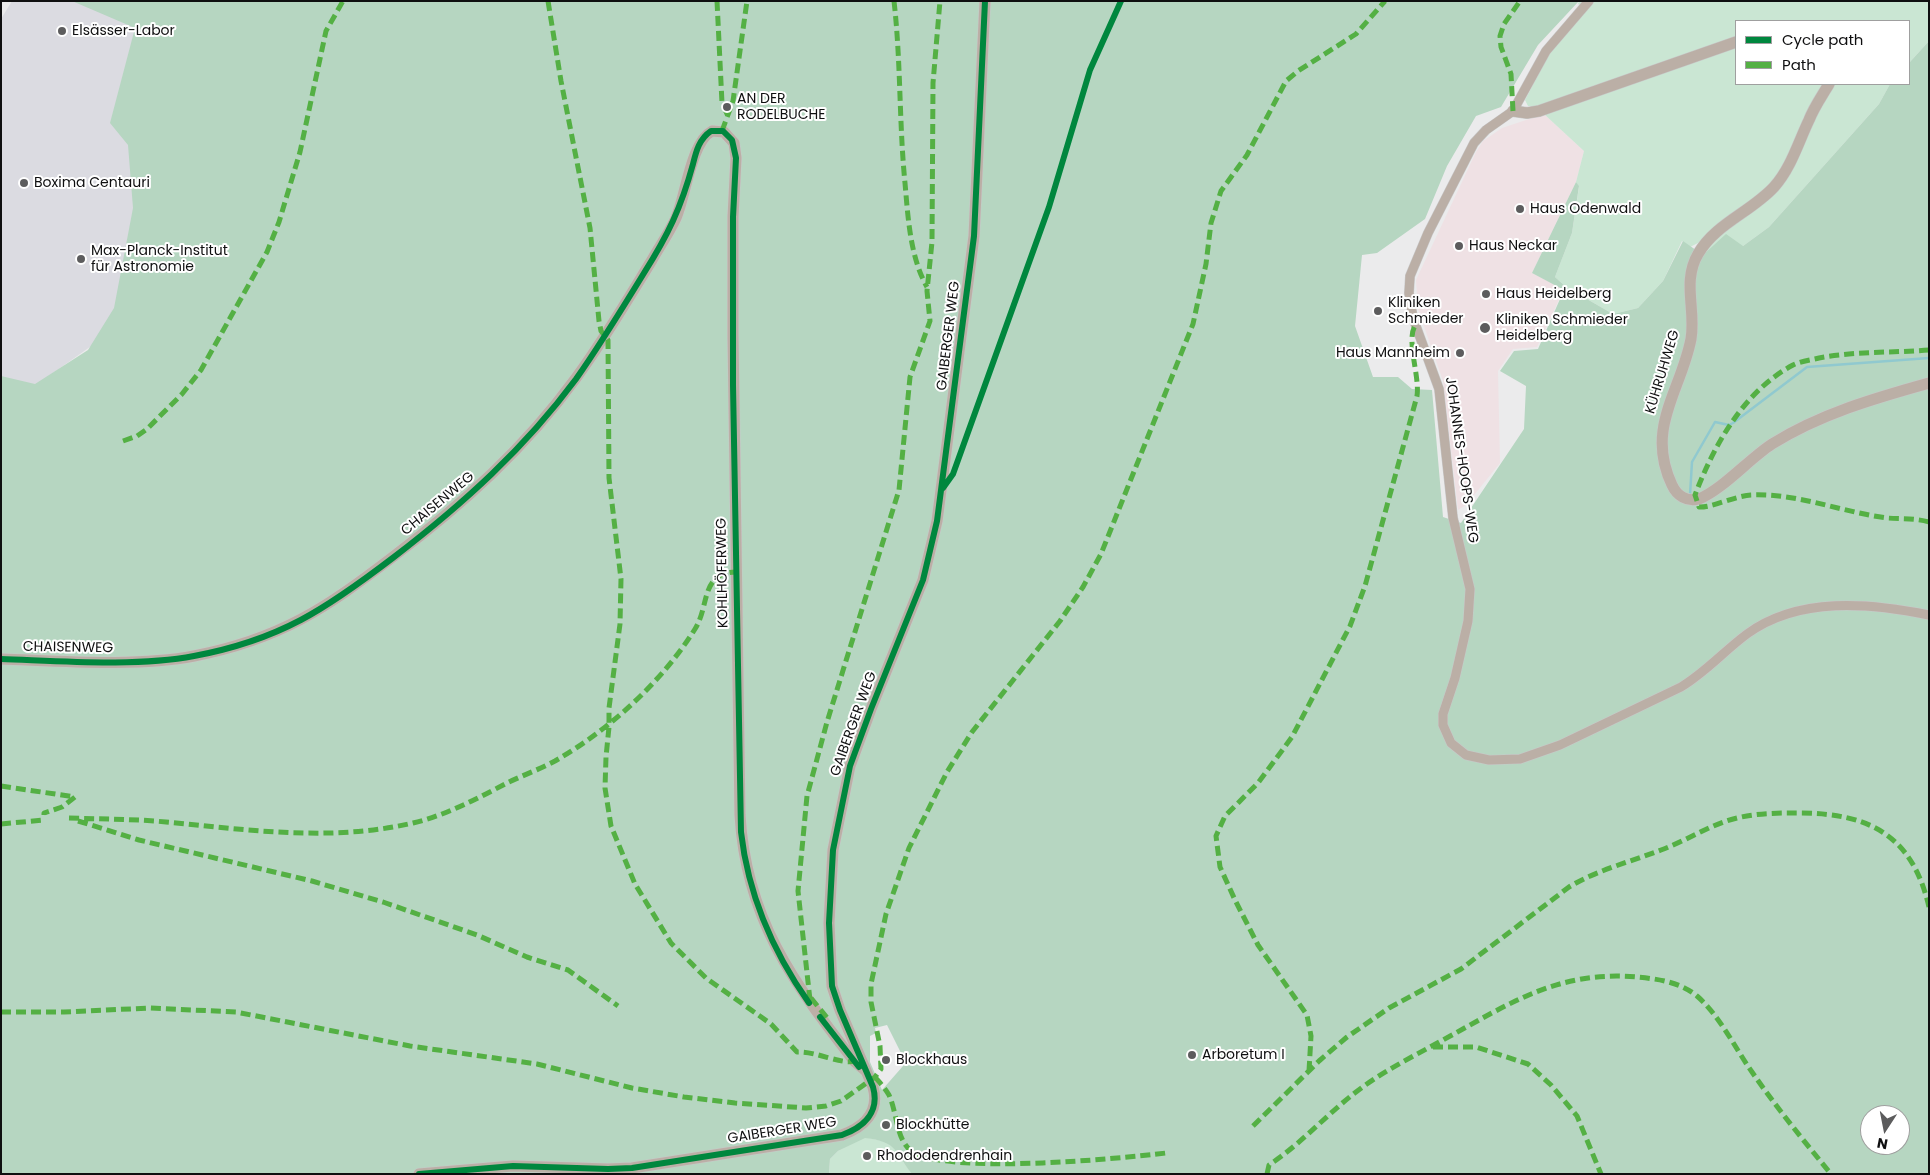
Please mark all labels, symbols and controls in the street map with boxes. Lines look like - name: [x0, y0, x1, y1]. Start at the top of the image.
- legend: [1735, 20, 1910, 85]
- place label: Elsässer-Labor: [72, 23, 175, 39]
- marker: Elsässer-Labor: [56, 25, 68, 37]
- text: Cycle path: [1782, 29, 1863, 50]
- text: Path: [1782, 54, 1816, 75]
- place label: AN DER RODELBUCHE: [737, 91, 825, 124]
- marker: AN DER RODELBUCHE: [721, 101, 733, 113]
- place label: Boxima Centauri: [34, 175, 150, 191]
- marker: Boxima Centauri: [18, 177, 30, 189]
- place label: Haus Odenwald: [1530, 201, 1641, 217]
- marker: Haus Odenwald: [1514, 203, 1526, 215]
- place label: Haus Neckar: [1469, 238, 1557, 254]
- marker: Haus Neckar: [1453, 240, 1465, 252]
- place label: Max-Planck-Institut für Astronomie: [91, 243, 228, 276]
- marker: Max-Planck-Institut für Astronomie: [75, 253, 87, 265]
- street label: GAIBERGER WEG: [934, 280, 964, 392]
- place label: Haus Heidelberg: [1496, 286, 1611, 302]
- marker: Haus Heidelberg: [1480, 288, 1492, 300]
- place label: Kliniken Schmieder: [1388, 295, 1464, 328]
- marker: Kliniken Schmieder: [1372, 305, 1384, 317]
- place label: Kliniken Schmieder Heidelberg: [1496, 312, 1628, 344]
- marker: Kliniken Schmieder Heidelberg: [1478, 321, 1492, 335]
- street label: KÜHRUHWEG: [1642, 328, 1684, 416]
- place label: Haus Mannheim: [1336, 345, 1450, 361]
- marker: Haus Mannheim: [1454, 347, 1466, 359]
- street label: JOHANNES-HOOPS-WEG: [1441, 376, 1481, 544]
- street label: CHAISENWEG: [398, 469, 478, 539]
- street label: KOHLHÖFERWEG: [714, 518, 732, 628]
- street label: CHAISENWEG: [23, 639, 113, 657]
- street label: GAIBERGER WEG: [827, 669, 881, 779]
- place label: Arboretum I: [1202, 1047, 1285, 1063]
- marker: Arboretum I: [1186, 1049, 1198, 1061]
- place label: Blockhaus: [896, 1052, 967, 1068]
- marker: Blockhaus: [880, 1054, 892, 1066]
- north arrow: [1860, 1105, 1910, 1155]
- street label: GAIBERGER WEG: [726, 1114, 838, 1148]
- place label: Blockhütte: [896, 1117, 969, 1133]
- marker: Blockhütte: [880, 1119, 892, 1131]
- text: N: [1875, 1133, 1889, 1155]
- place label: Rhododendrenhain: [877, 1148, 1012, 1164]
- marker: Rhododendrenhain: [861, 1150, 873, 1162]

